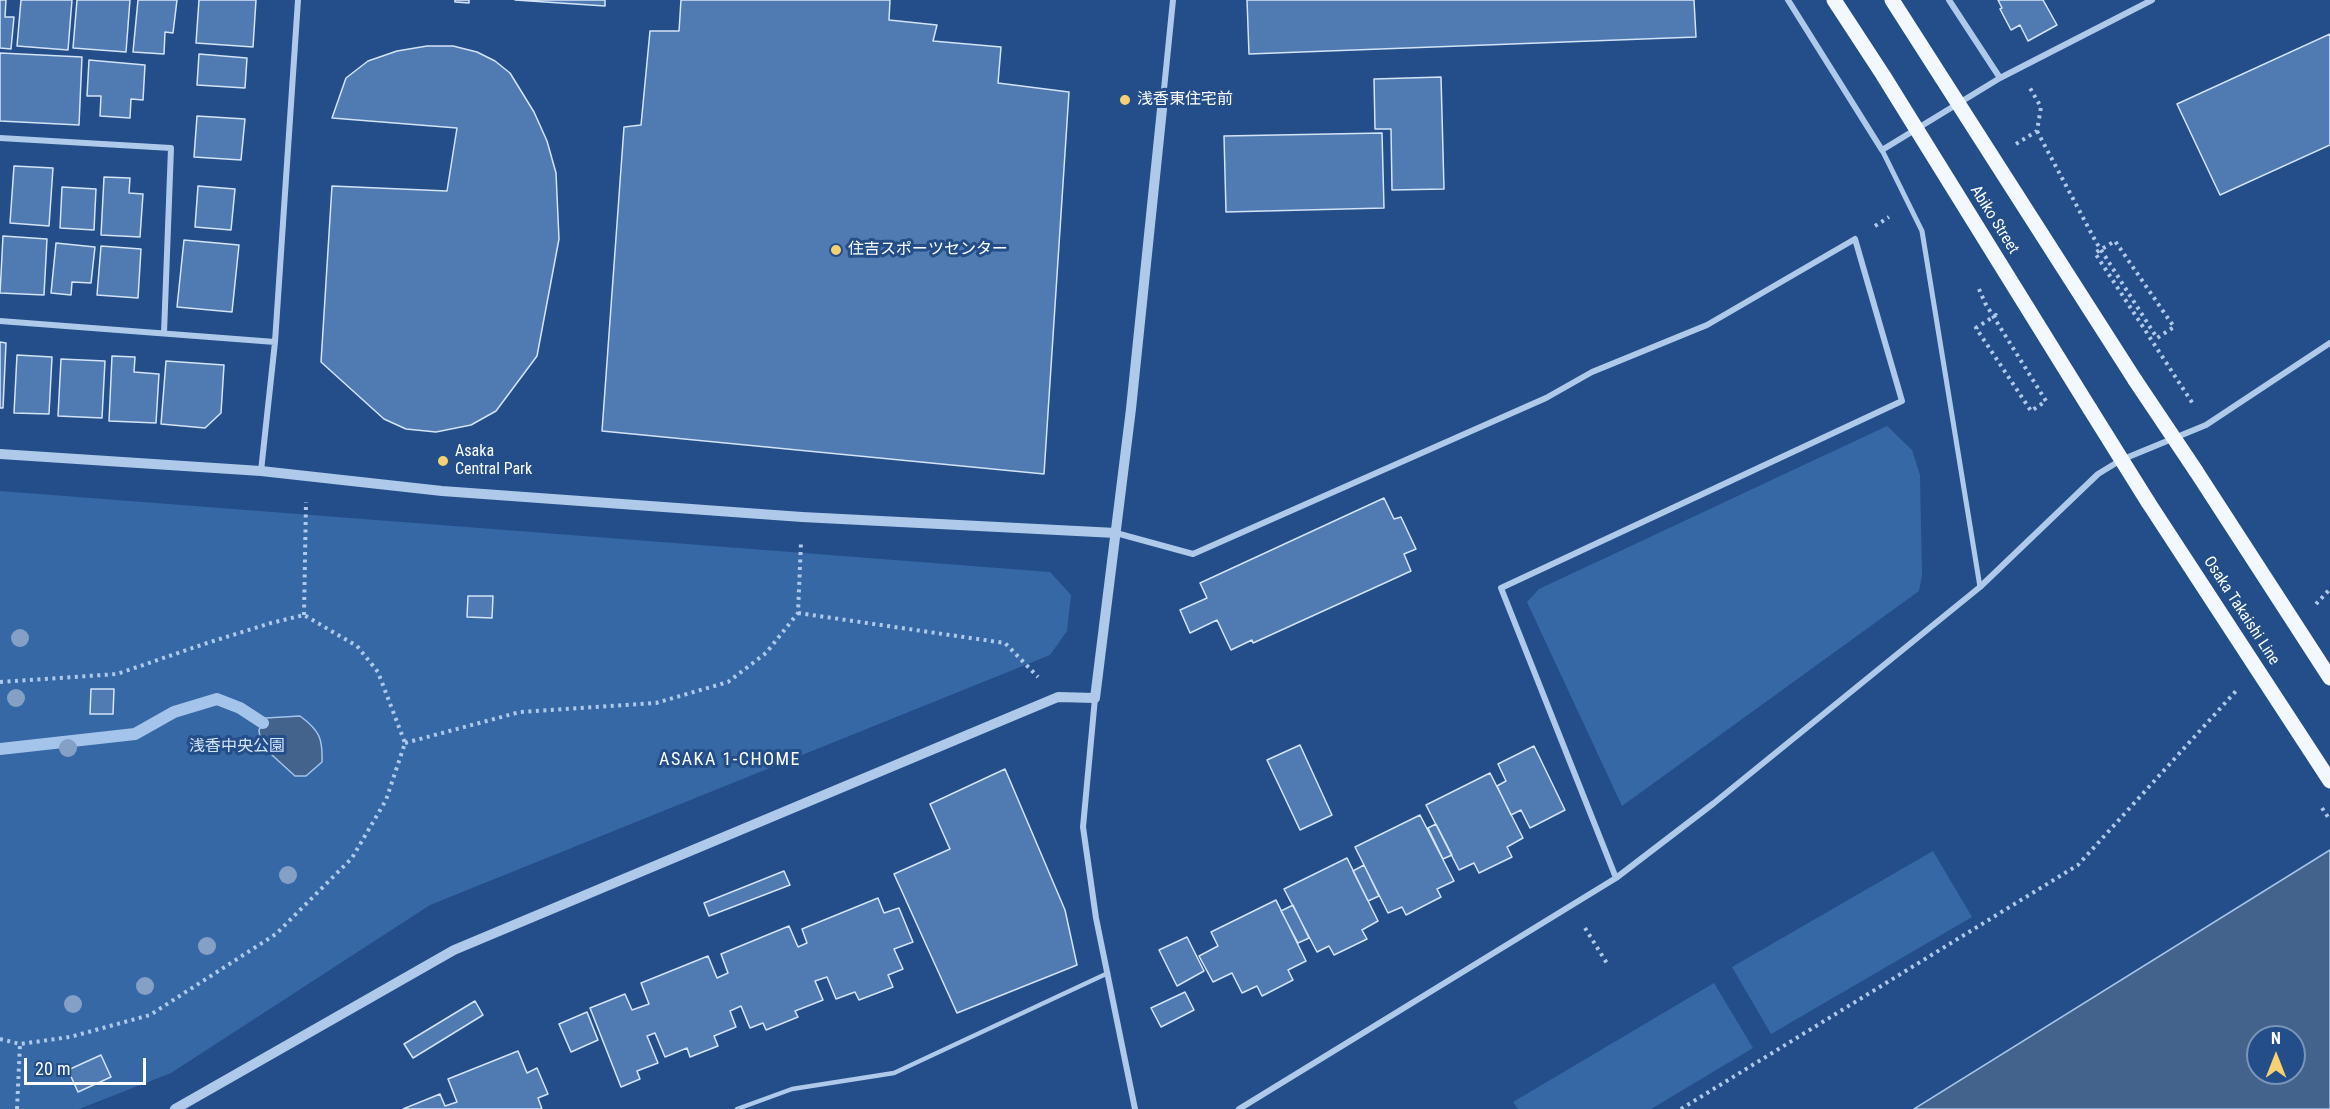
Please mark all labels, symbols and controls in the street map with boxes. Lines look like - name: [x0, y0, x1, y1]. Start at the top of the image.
- place label: 浅香東住宅前: [1137, 90, 1233, 110]
- marker: 浅香東住宅前: [1118, 93, 1132, 107]
- street label: Abiko Street: [1965, 182, 2023, 258]
- place label: 住吉スポーツセンター: [848, 240, 1008, 260]
- marker: 住吉スポーツセンター: [829, 243, 843, 257]
- place label: Asaka Central Park: [455, 442, 532, 480]
- marker: Asaka Central Park: [436, 454, 450, 468]
- street label: Osaka Takaishi Line: [2199, 553, 2283, 669]
- park label: 浅香中央公園: [189, 737, 285, 757]
- district label: ASAKA 1-CHOME: [659, 749, 801, 771]
- north arrow: [2246, 1025, 2306, 1085]
- text: N: [2271, 1029, 2281, 1048]
- scale bar: [27, 1046, 148, 1084]
- text: 20 m: [35, 1058, 70, 1079]

